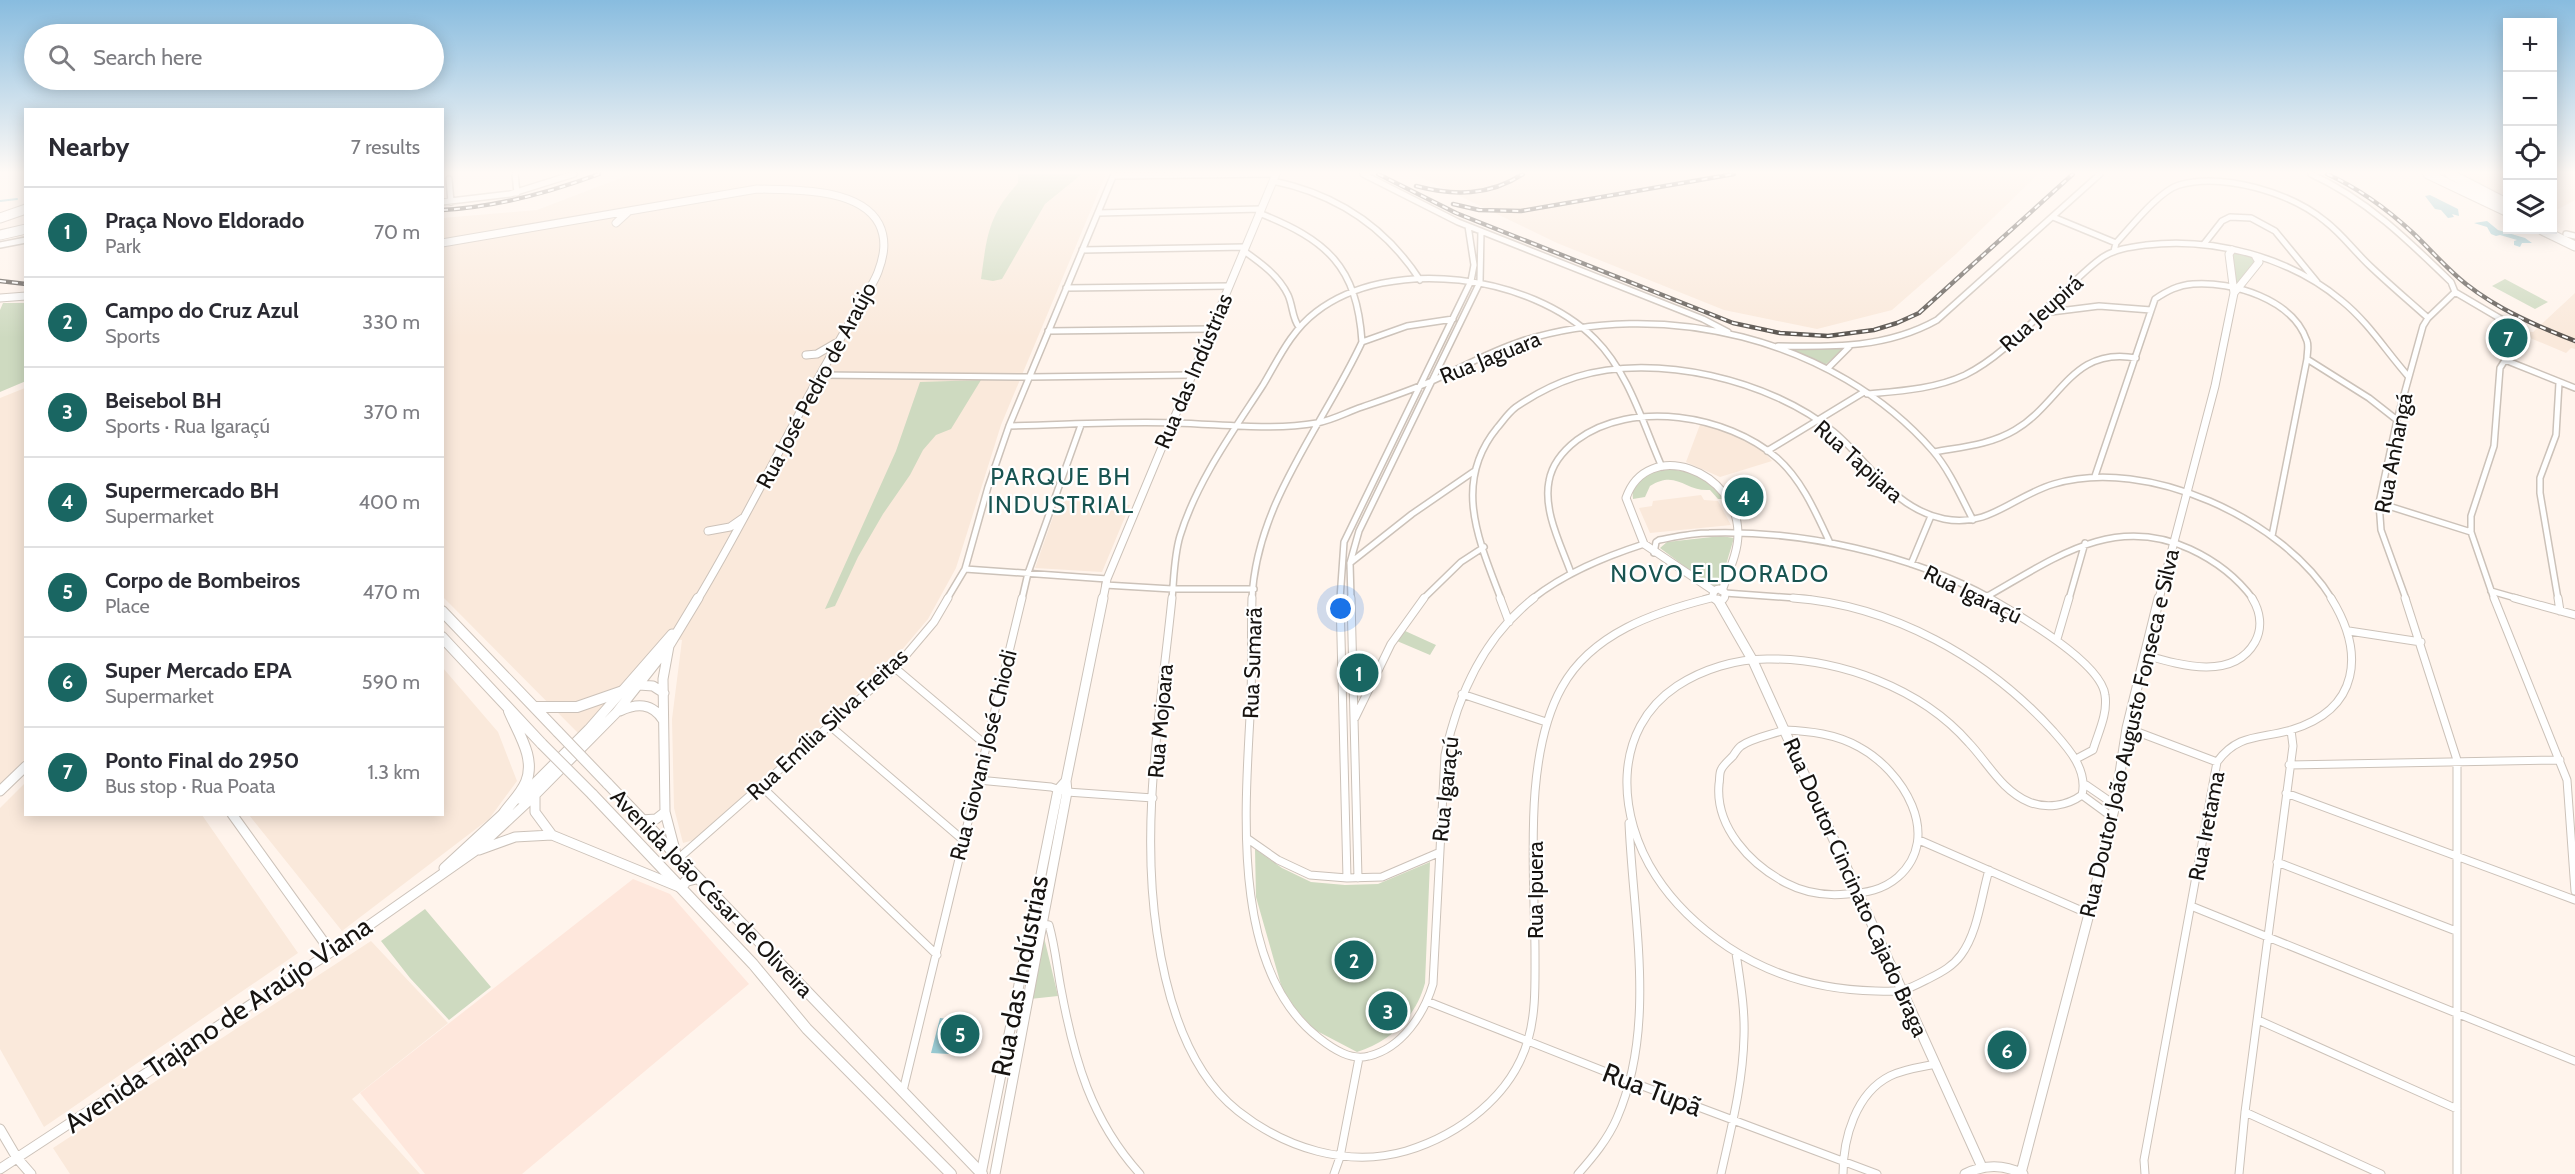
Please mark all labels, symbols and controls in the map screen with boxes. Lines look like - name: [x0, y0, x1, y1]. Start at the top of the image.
- map controls: [2503, 18, 2557, 234]
- button: +: [2503, 18, 2557, 72]
- search box: [24, 24, 444, 90]
- icon: search: [45, 41, 78, 74]
- text: Search here: [93, 44, 202, 71]
- button: −: [2503, 72, 2557, 126]
- button: locate: [2503, 126, 2557, 180]
- text: Nearby: [48, 131, 129, 163]
- text: 7 results: [351, 135, 420, 159]
- button: layers: [2503, 180, 2557, 234]
- text: Praça Novo Eldorado: [105, 207, 304, 234]
- text: 1: [64, 220, 71, 244]
- text: 70 m: [374, 220, 420, 244]
- text: Park: [105, 234, 141, 258]
- street label: Rua Jeupirá: [1994, 269, 2089, 358]
- street label: Rua José Pedro de Araújo: [751, 277, 882, 493]
- street label: Rua das Indústrias: [1149, 289, 1238, 453]
- text: Campo do Cruz Azul: [105, 297, 299, 324]
- text: 2: [62, 310, 73, 334]
- text: 330 m: [362, 310, 420, 334]
- pin: 7: [2488, 316, 2528, 360]
- text: Sports: [105, 324, 160, 348]
- street label: Rua Jaguara: [1436, 325, 1545, 390]
- text: Beisebol BH: [105, 387, 222, 414]
- street label: Rua Anhangá: [2369, 390, 2418, 516]
- text: 3: [62, 400, 73, 424]
- text: 370 m: [363, 400, 420, 424]
- text: Sports · Rua Igaraçú: [105, 414, 270, 438]
- street label: Rua Tapijara: [1809, 414, 1909, 509]
- district label: PARQUE BH INDUSTRIAL: [987, 462, 1135, 519]
- pin: 4: [1724, 474, 1764, 520]
- text: Supermercado BH: [105, 477, 279, 504]
- text: 4: [61, 490, 74, 514]
- text: 400 m: [358, 490, 420, 514]
- text: Supermarket: [105, 504, 214, 528]
- street label: Rua Doutor João Augusto Fonseca e Silva: [2074, 546, 2185, 920]
- district label: NOVO ELDORADO: [1610, 559, 1830, 588]
- street label: Rua Igaraçú: [1919, 559, 2026, 630]
- text: Corpo de Bombeiros: [105, 567, 300, 594]
- text: 5: [62, 580, 73, 604]
- text: 470 m: [363, 580, 420, 604]
- text: Place: [105, 594, 150, 618]
- your location: [1326, 594, 1355, 623]
- street label: Rua Sumarã: [1237, 606, 1268, 719]
- street label: Rua Emília Silva Freitas: [741, 643, 913, 806]
- street label: Rua Giovani José Chiodi: [944, 647, 1023, 863]
- pin: 1: [1340, 650, 1378, 696]
- text: Super Mercado EPA: [105, 657, 292, 684]
- street label: Rua Mojoara: [1142, 662, 1179, 779]
- text: 6: [62, 670, 73, 694]
- text: 590 m: [362, 670, 420, 694]
- text: Supermarket: [105, 684, 214, 708]
- street label: Rua Doutor Cincinato Cajado Braga: [1777, 734, 1934, 1041]
- street label: Rua Igaraçú: [1427, 735, 1464, 843]
- text: Ponto Final do 2950: [105, 747, 299, 774]
- text: 7: [62, 760, 73, 784]
- text: 1.3 km: [368, 760, 420, 784]
- street label: Rua Iretama: [2183, 769, 2230, 883]
- text: Bus stop · Rua Poata: [105, 774, 275, 798]
- street label: Avenida João César de Oliveira: [605, 783, 819, 1004]
- street label: Rua Ipuera: [1522, 841, 1549, 939]
- street label: Rua das Indústrias: [984, 873, 1055, 1079]
- street label: Avenida Trajano de Araújo Viana: [58, 909, 378, 1140]
- pin: 2: [1334, 938, 1374, 982]
- pin: 3: [1368, 988, 1408, 1034]
- pin: 5: [940, 1012, 980, 1056]
- pin: 6: [1988, 1028, 2026, 1072]
- street label: Rua Tupã: [1598, 1056, 1706, 1123]

